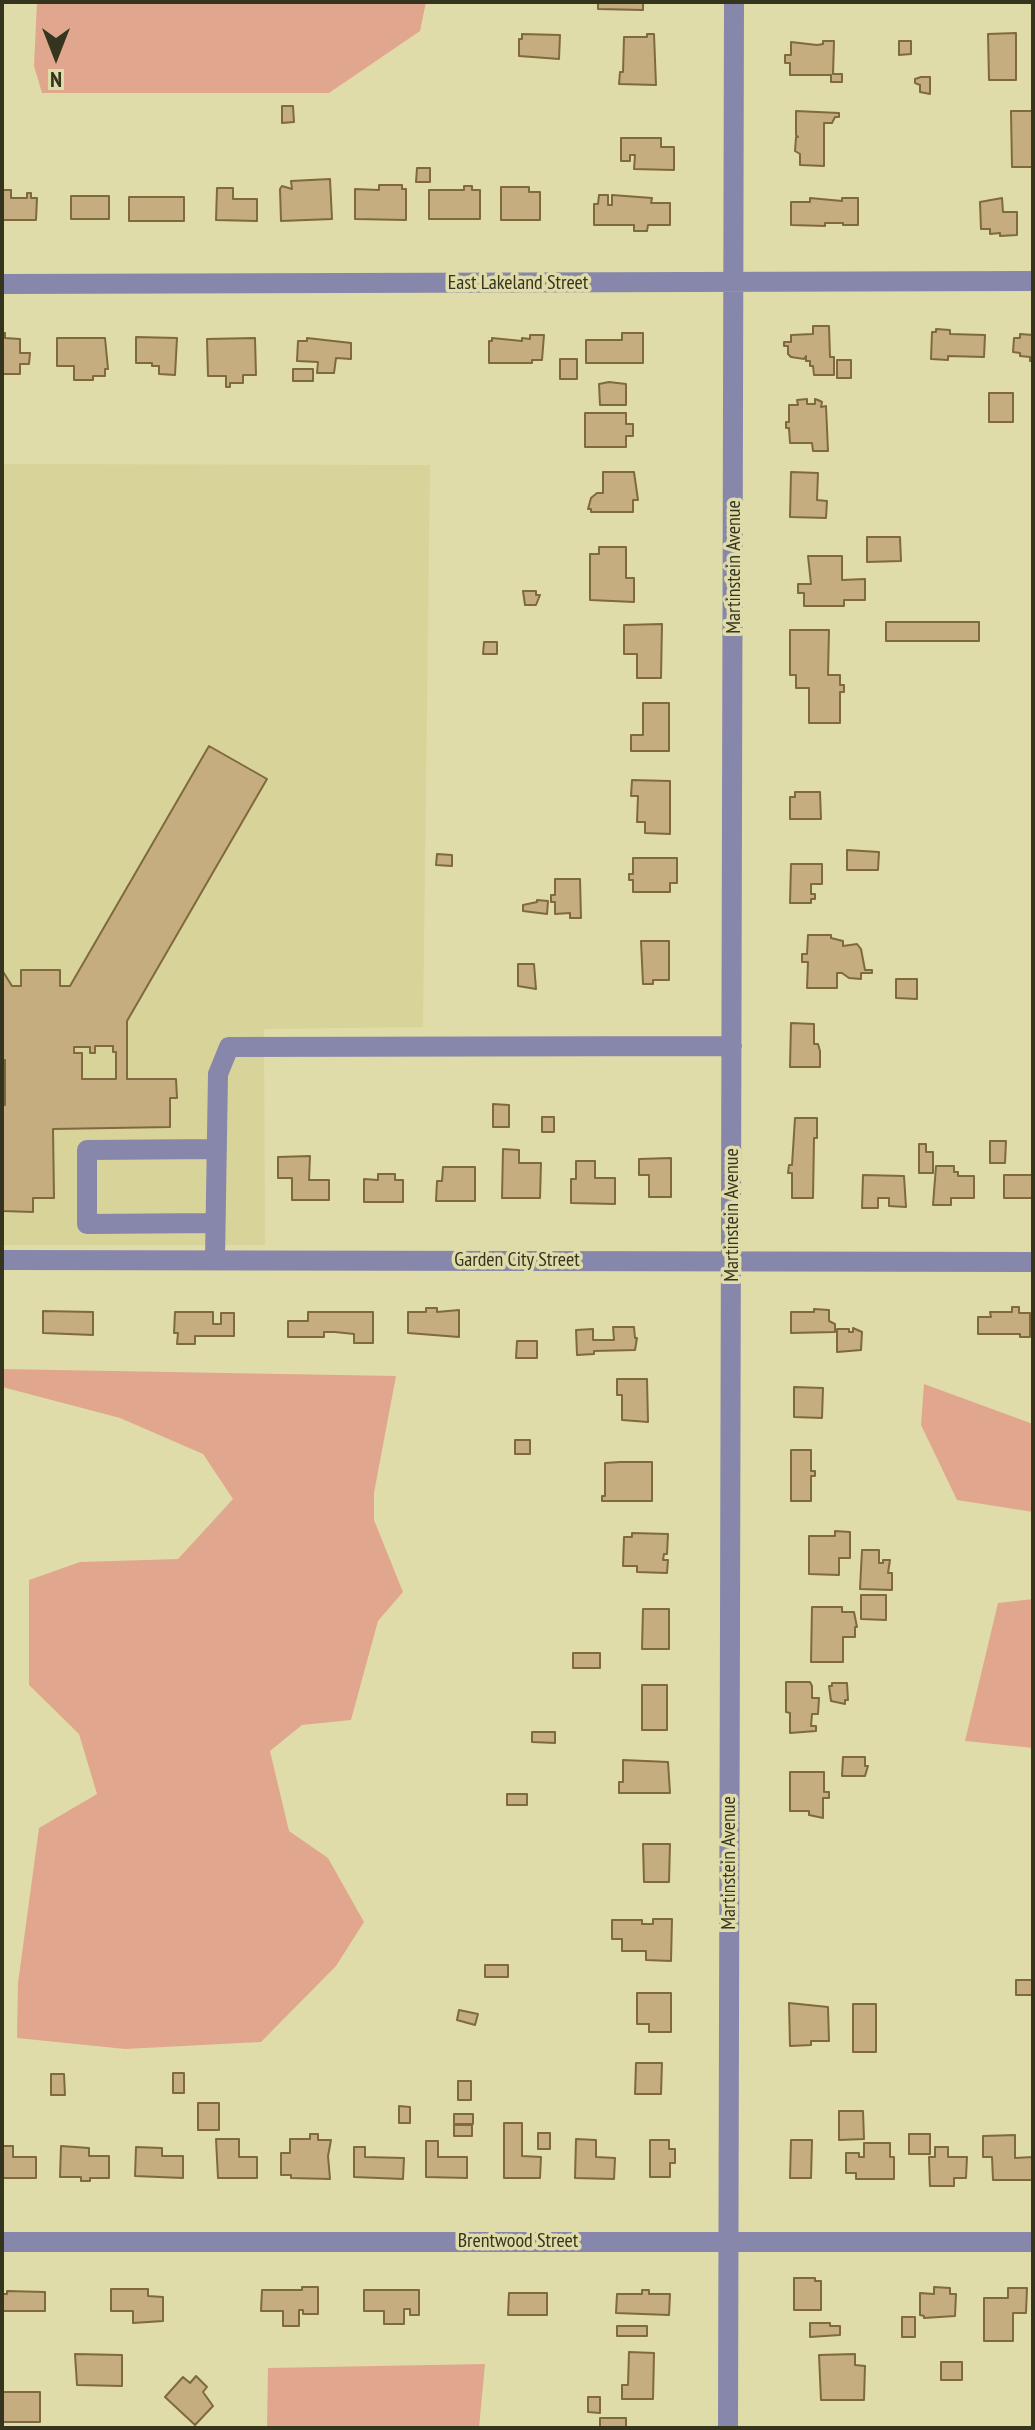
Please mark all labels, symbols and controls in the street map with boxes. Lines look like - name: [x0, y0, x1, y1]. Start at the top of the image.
- north arrow: [16, 16, 96, 96]
- text: N: [50, 66, 62, 94]
- street label: East Lakeland Street: [448, 271, 588, 295]
- street label: Martinstein Avenue: [722, 500, 746, 634]
- street label: Martinstein Avenue: [720, 1148, 744, 1282]
- street label: Garden City Street: [454, 1248, 580, 1272]
- street label: Martinstein Avenue: [717, 1796, 741, 1930]
- street label: Brentwood Street: [458, 2229, 578, 2253]

